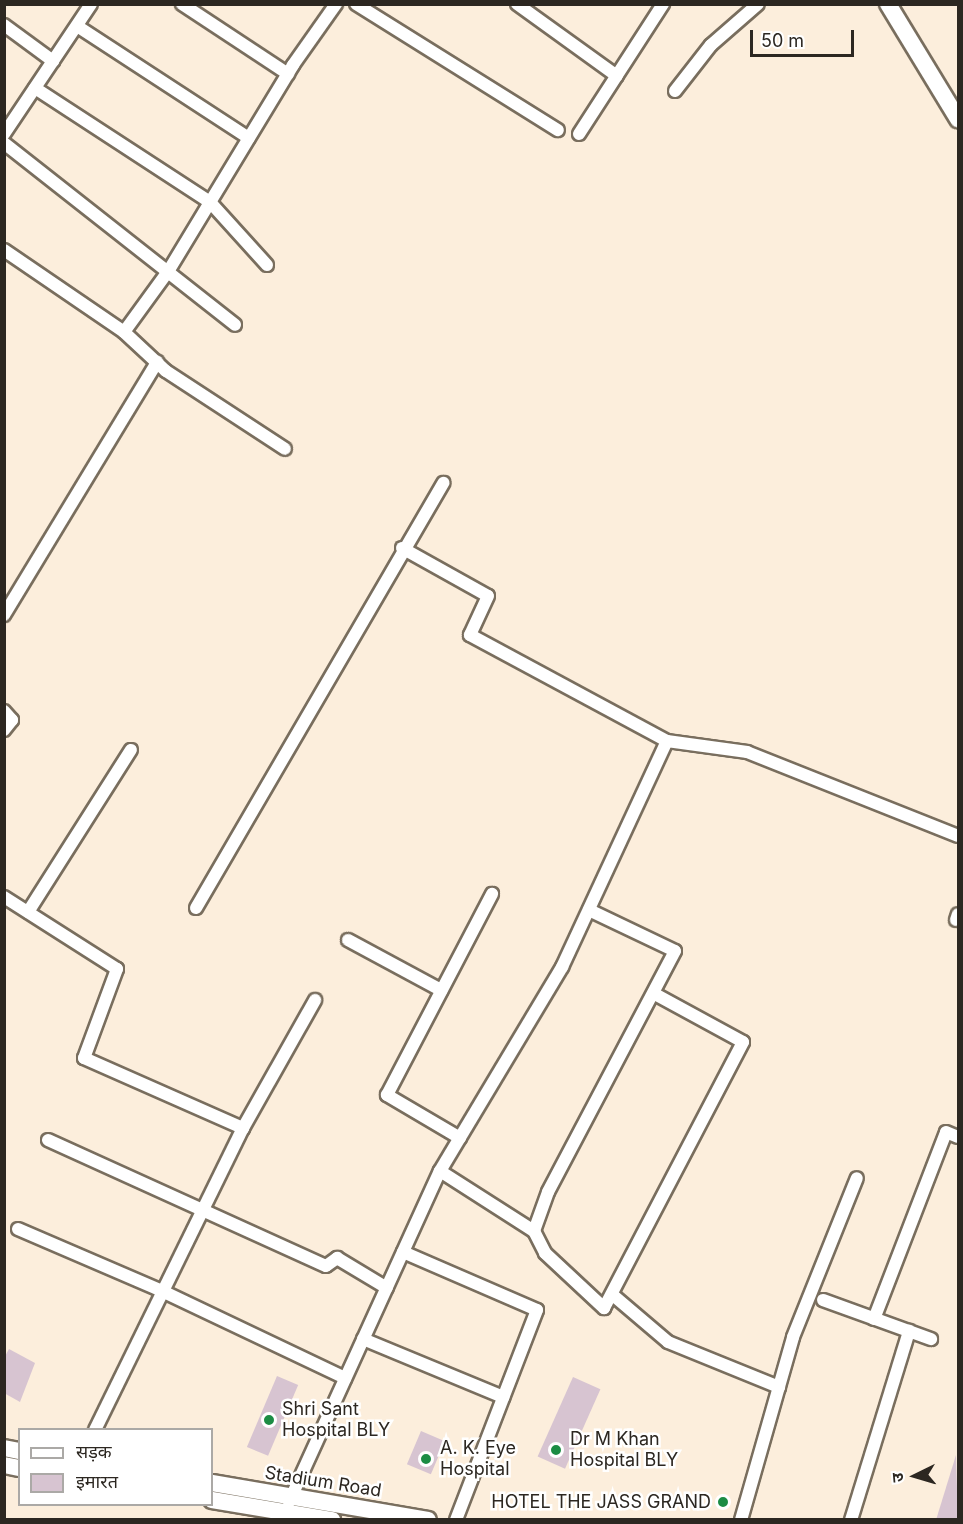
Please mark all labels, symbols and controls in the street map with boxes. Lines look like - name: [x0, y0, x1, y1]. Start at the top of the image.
- scale bar: [753, 18, 856, 56]
- text: 50 m: [761, 30, 804, 51]
- place label: Shri Sant Hospital BLY: [282, 1399, 390, 1442]
- marker: Shri Sant Hospital BLY: [260, 1411, 278, 1429]
- legend: [18, 1428, 213, 1506]
- place label: Dr M Khan Hospital BLY: [570, 1429, 678, 1472]
- place label: A. K. Eye Hospital: [440, 1438, 516, 1480]
- text: सड़क: [76, 1441, 112, 1462]
- marker: Dr M Khan Hospital BLY: [547, 1441, 565, 1459]
- north arrow: [885, 1446, 945, 1506]
- marker: A. K. Eye Hospital: [417, 1450, 435, 1468]
- street label: Stadium Road: [263, 1462, 383, 1502]
- text: इमारत: [76, 1471, 118, 1492]
- text: उ: [887, 1472, 907, 1483]
- place label: HOTEL THE JASS GRAND: [491, 1491, 711, 1513]
- marker: HOTEL THE JASS GRAND: [716, 1495, 730, 1509]

